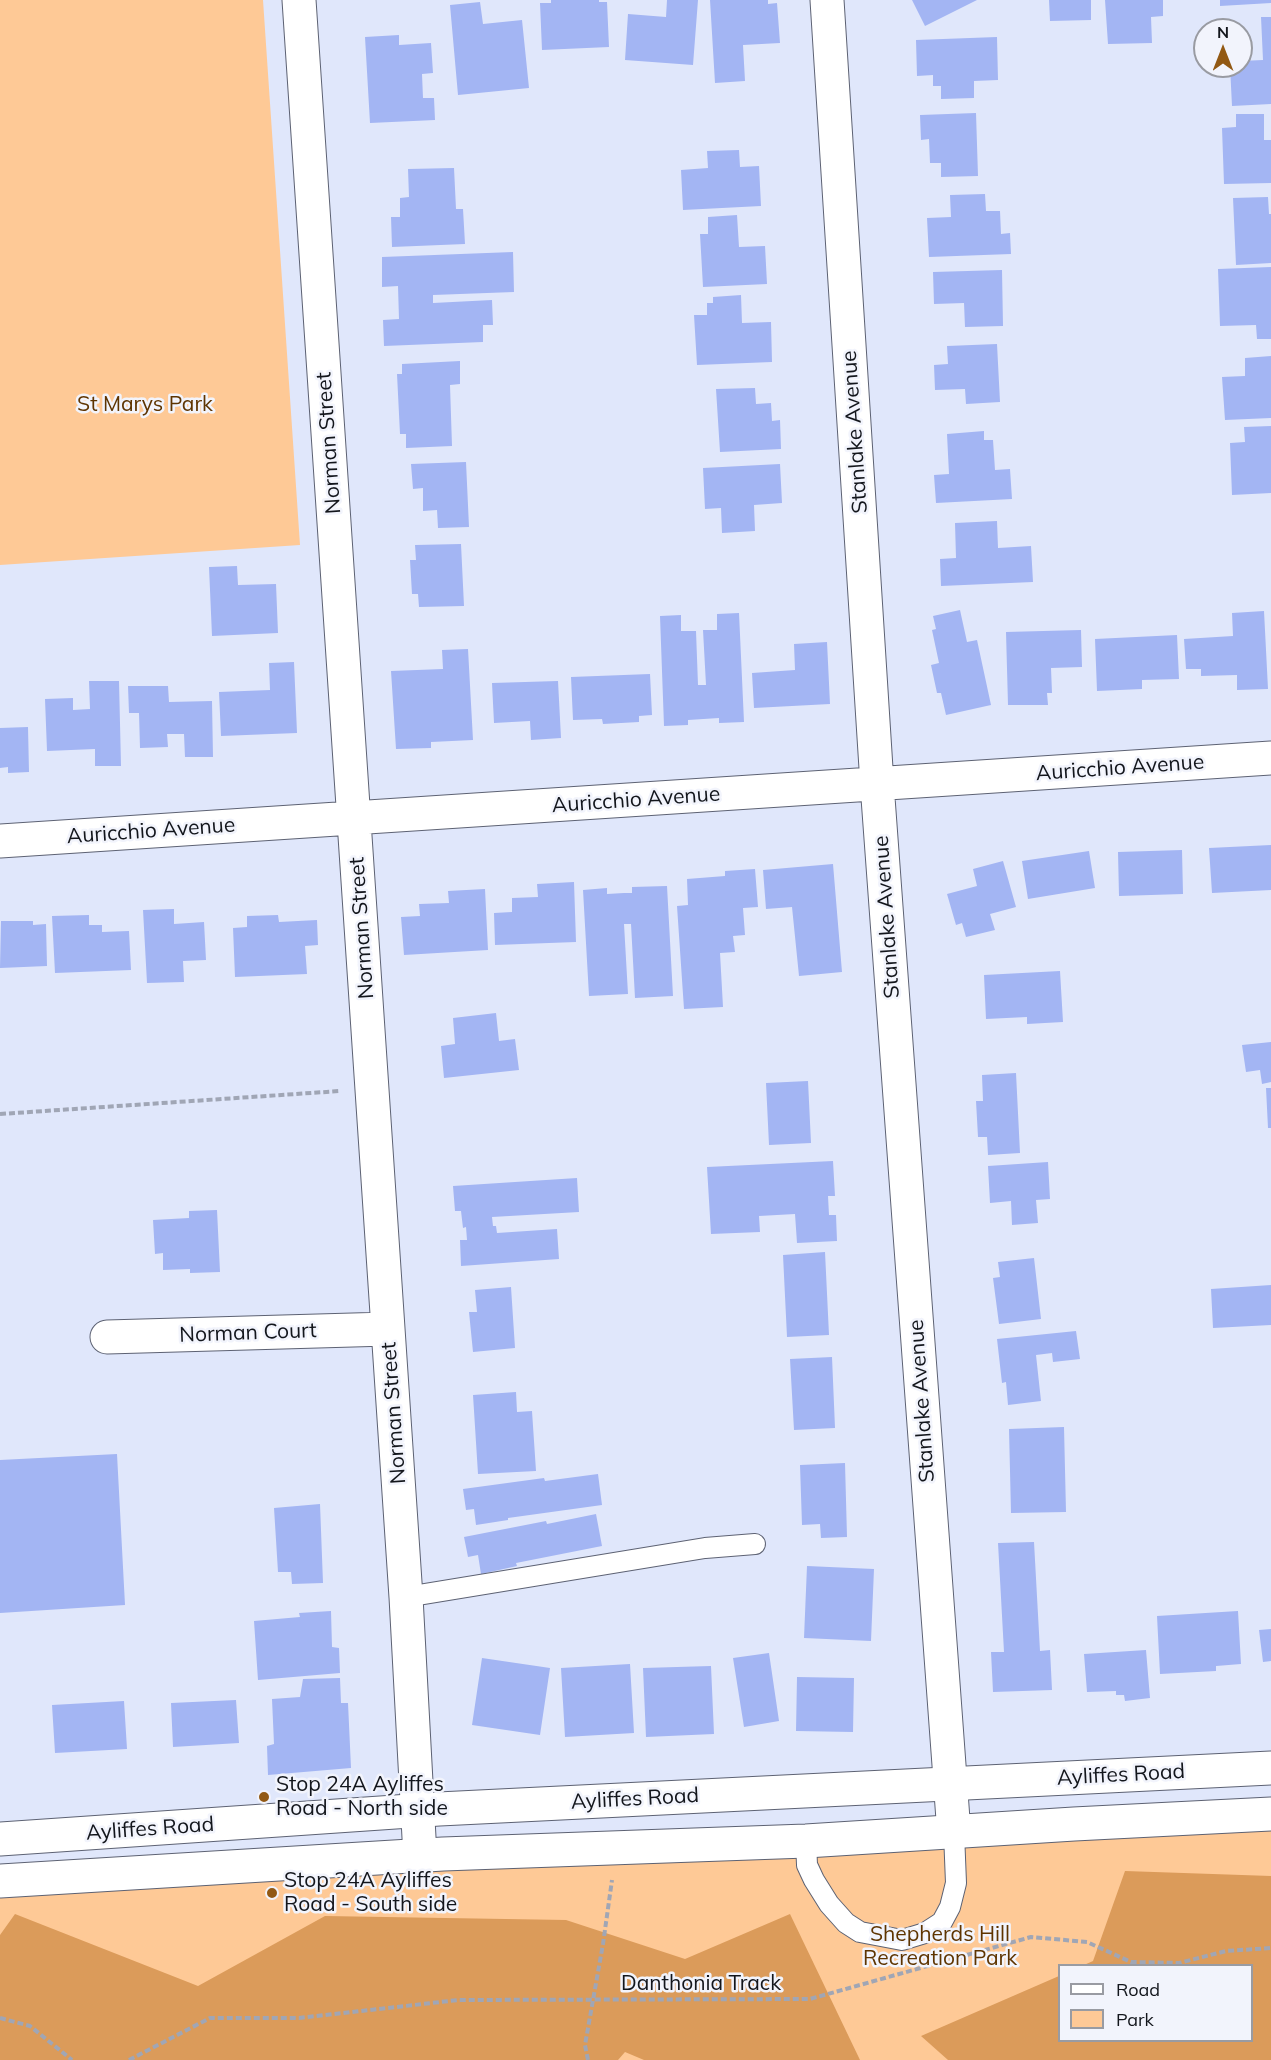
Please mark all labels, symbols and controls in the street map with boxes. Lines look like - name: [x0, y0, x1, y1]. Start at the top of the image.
- north arrow: [1193, 18, 1253, 78]
- text: N: [1217, 22, 1229, 42]
- street label: Stanlake Avenue: [837, 350, 873, 514]
- street label: Norman Street: [311, 371, 347, 515]
- park label: St Marys Park: [77, 392, 213, 418]
- street label: Auricchio Avenue: [1035, 750, 1205, 786]
- street label: Auricchio Avenue: [551, 782, 721, 818]
- street label: Auricchio Avenue: [66, 813, 236, 849]
- street label: Stanlake Avenue: [869, 835, 905, 999]
- street label: Norman Street: [344, 856, 380, 1000]
- street label: Norman Court: [179, 1318, 317, 1348]
- street label: Stanlake Avenue: [904, 1319, 940, 1483]
- street label: Norman Street: [376, 1341, 412, 1485]
- street label: Ayliffes Road: [1056, 1759, 1186, 1791]
- place label: Stop 24A Ayliffes Road - North side: [276, 1772, 448, 1822]
- street label: Ayliffes Road: [570, 1783, 700, 1815]
- marker: Stop 24A Ayliffes Road - North side: [257, 1790, 271, 1804]
- street label: Ayliffes Road: [85, 1812, 215, 1846]
- place label: Stop 24A Ayliffes Road - South side: [284, 1868, 457, 1918]
- marker: Stop 24A Ayliffes Road - South side: [265, 1886, 279, 1900]
- park label: Shepherds Hill Recreation Park: [863, 1922, 1017, 1972]
- legend: [1058, 1964, 1253, 2042]
- street label: Danthonia Track: [621, 1971, 781, 1997]
- text: Road: [1116, 1978, 1160, 2001]
- text: Park: [1116, 2008, 1154, 2031]

